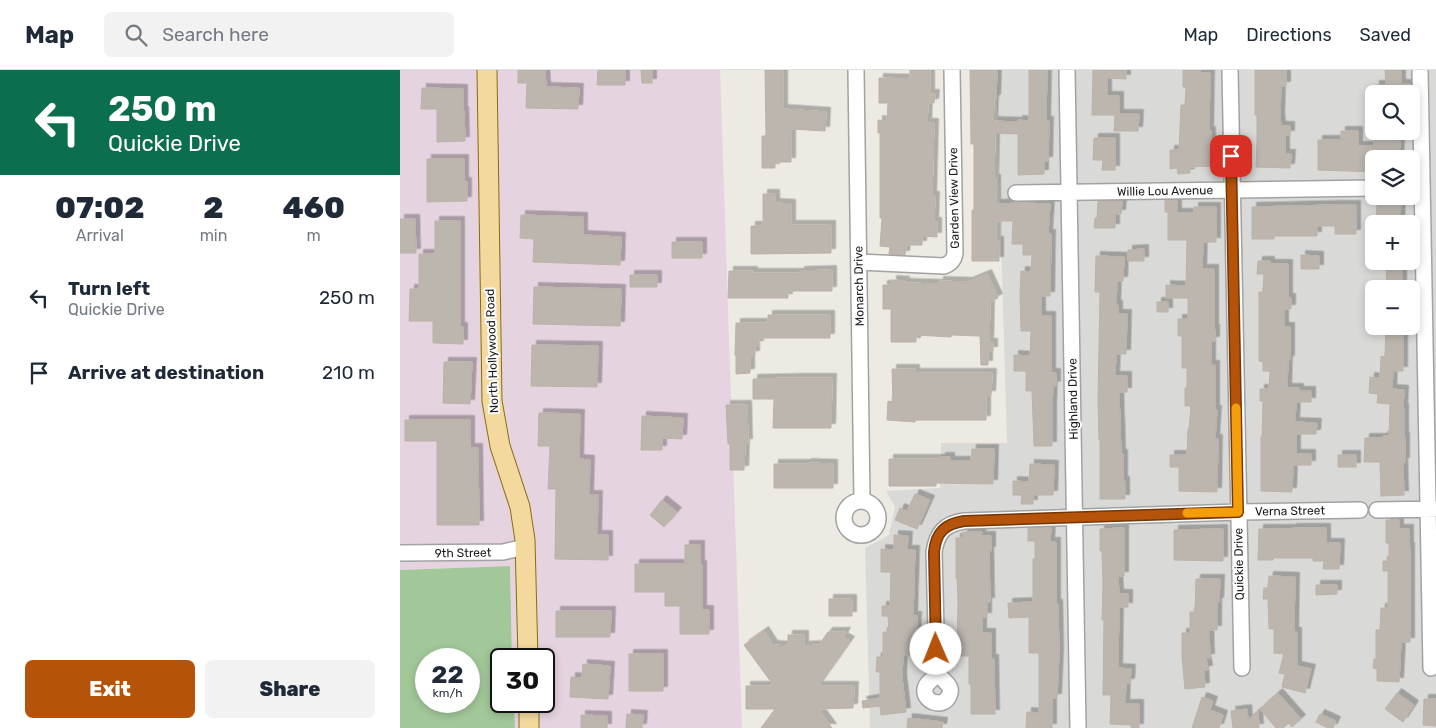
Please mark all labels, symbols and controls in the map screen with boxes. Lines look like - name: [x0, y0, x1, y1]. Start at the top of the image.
- search box: [104, 12, 454, 57]
- text: Map: [25, 21, 74, 49]
- icon: search: [122, 21, 150, 49]
- text: Search here: [162, 23, 269, 46]
- text: Map: [1183, 24, 1218, 46]
- text: Directions: [1246, 24, 1332, 46]
- text: Saved: [1360, 24, 1411, 46]
- map controls: [1365, 85, 1420, 335]
- button: search: [1365, 85, 1420, 140]
- text: 250 m: [108, 88, 217, 130]
- icon: left: [25, 90, 90, 155]
- text: Quickie Drive: [108, 130, 241, 157]
- pin: [1210, 135, 1252, 177]
- icon: arrive: [1217, 142, 1245, 170]
- street label: Garden View Drive: [946, 147, 962, 249]
- button: layers: [1365, 150, 1420, 205]
- street label: Willie Lou Avenue: [1117, 183, 1214, 199]
- text: 07:02: [55, 190, 145, 226]
- text: 2: [203, 190, 224, 226]
- text: 460: [283, 190, 345, 226]
- button: +: [1365, 215, 1420, 270]
- text: Arrival: [76, 226, 124, 245]
- text: min: [200, 226, 227, 245]
- text: m: [307, 226, 321, 245]
- street label: Monarch Drive: [851, 245, 867, 326]
- text: Turn left: [68, 277, 150, 300]
- button: −: [1365, 280, 1420, 335]
- icon: left: [25, 284, 53, 312]
- text: 250 m: [319, 286, 375, 309]
- street label: North Hollywood Road: [483, 289, 501, 413]
- text: Quickie Drive: [68, 300, 165, 319]
- street label: Highland Drive: [1065, 358, 1081, 440]
- icon: arrive: [25, 359, 53, 387]
- text: Arrive at destination: [68, 361, 264, 384]
- text: 210 m: [322, 361, 375, 384]
- street label: Verna Street: [1255, 503, 1325, 519]
- street label: Quickie Drive: [1231, 527, 1247, 600]
- street label: 9th Street: [435, 546, 492, 560]
- position arrow: [909, 622, 961, 674]
- speed limit sign: 30: [490, 648, 555, 713]
- button: Exit: [25, 660, 195, 718]
- button: Share: [205, 660, 375, 718]
- text: 22: [431, 660, 464, 689]
- text: km/h: [433, 686, 462, 700]

